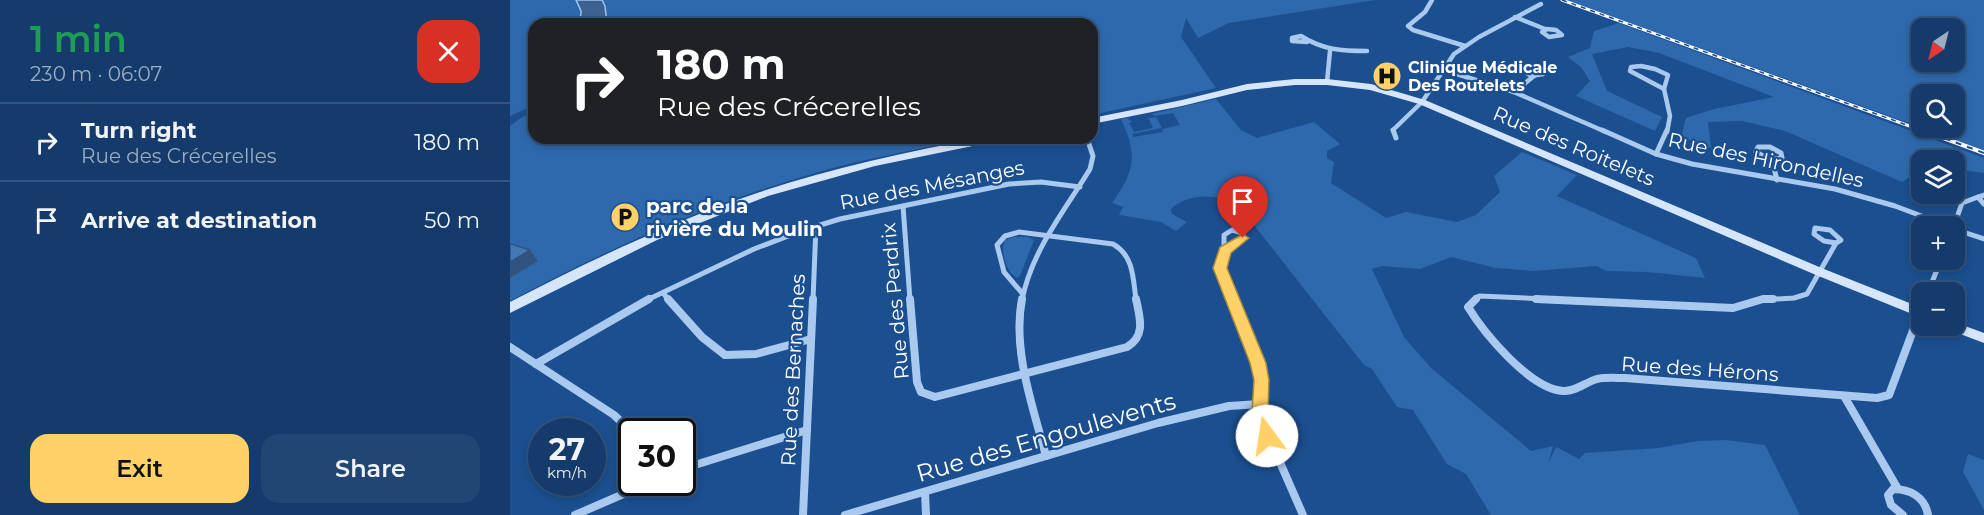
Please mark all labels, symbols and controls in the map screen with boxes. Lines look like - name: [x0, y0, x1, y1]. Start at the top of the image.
- text: 1 min: [30, 17, 127, 61]
- north arrow: [1911, 18, 1965, 72]
- map controls: [1911, 18, 1965, 336]
- button: close: [417, 20, 480, 83]
- text: 180 m: [657, 38, 786, 90]
- icon: right: [558, 42, 636, 120]
- place label: Clinique Médicale Des Routelets: [1408, 58, 1557, 95]
- hospital icon: Clinique Médicale Des Routelets: [1371, 60, 1403, 92]
- text: 230 m · 06:07: [30, 62, 162, 86]
- button: search: [1911, 84, 1965, 138]
- text: Rue des Crécerelles: [657, 90, 921, 123]
- street label: Rue des Roitelets: [1490, 101, 1659, 191]
- text: Turn right: [81, 117, 196, 144]
- icon: right: [30, 126, 63, 159]
- street label: Rue des Hirondelles: [1666, 128, 1866, 193]
- text: 180 m: [414, 129, 480, 156]
- text: Rue des Crécerelles: [81, 144, 277, 168]
- button: layers: [1911, 150, 1965, 204]
- street label: Rue des Mésanges: [838, 155, 1027, 215]
- pin: [1217, 176, 1268, 238]
- icon: arrive: [1226, 185, 1259, 218]
- place label: parc de la rivière du Moulin: [646, 194, 823, 241]
- parking icon: parc de la rivière du Moulin: [609, 201, 641, 233]
- icon: arrive: [30, 204, 63, 237]
- text: Arrive at destination: [81, 207, 317, 234]
- text: 50 m: [424, 207, 480, 234]
- button: +: [1911, 216, 1965, 270]
- street label: Rue des Perdrix: [876, 221, 914, 380]
- street label: Rue des Bernaches: [776, 273, 810, 467]
- button: −: [1911, 282, 1965, 336]
- street label: Rue des Hérons: [1620, 352, 1780, 386]
- street label: Rue des Engoulevents: [913, 386, 1179, 488]
- position arrow: [1235, 404, 1299, 468]
- speed limit sign: 30: [618, 418, 696, 496]
- text: 27: [549, 431, 585, 468]
- button: Exit: [30, 434, 249, 503]
- button: Share: [261, 434, 480, 503]
- text: km/h: [547, 463, 587, 482]

